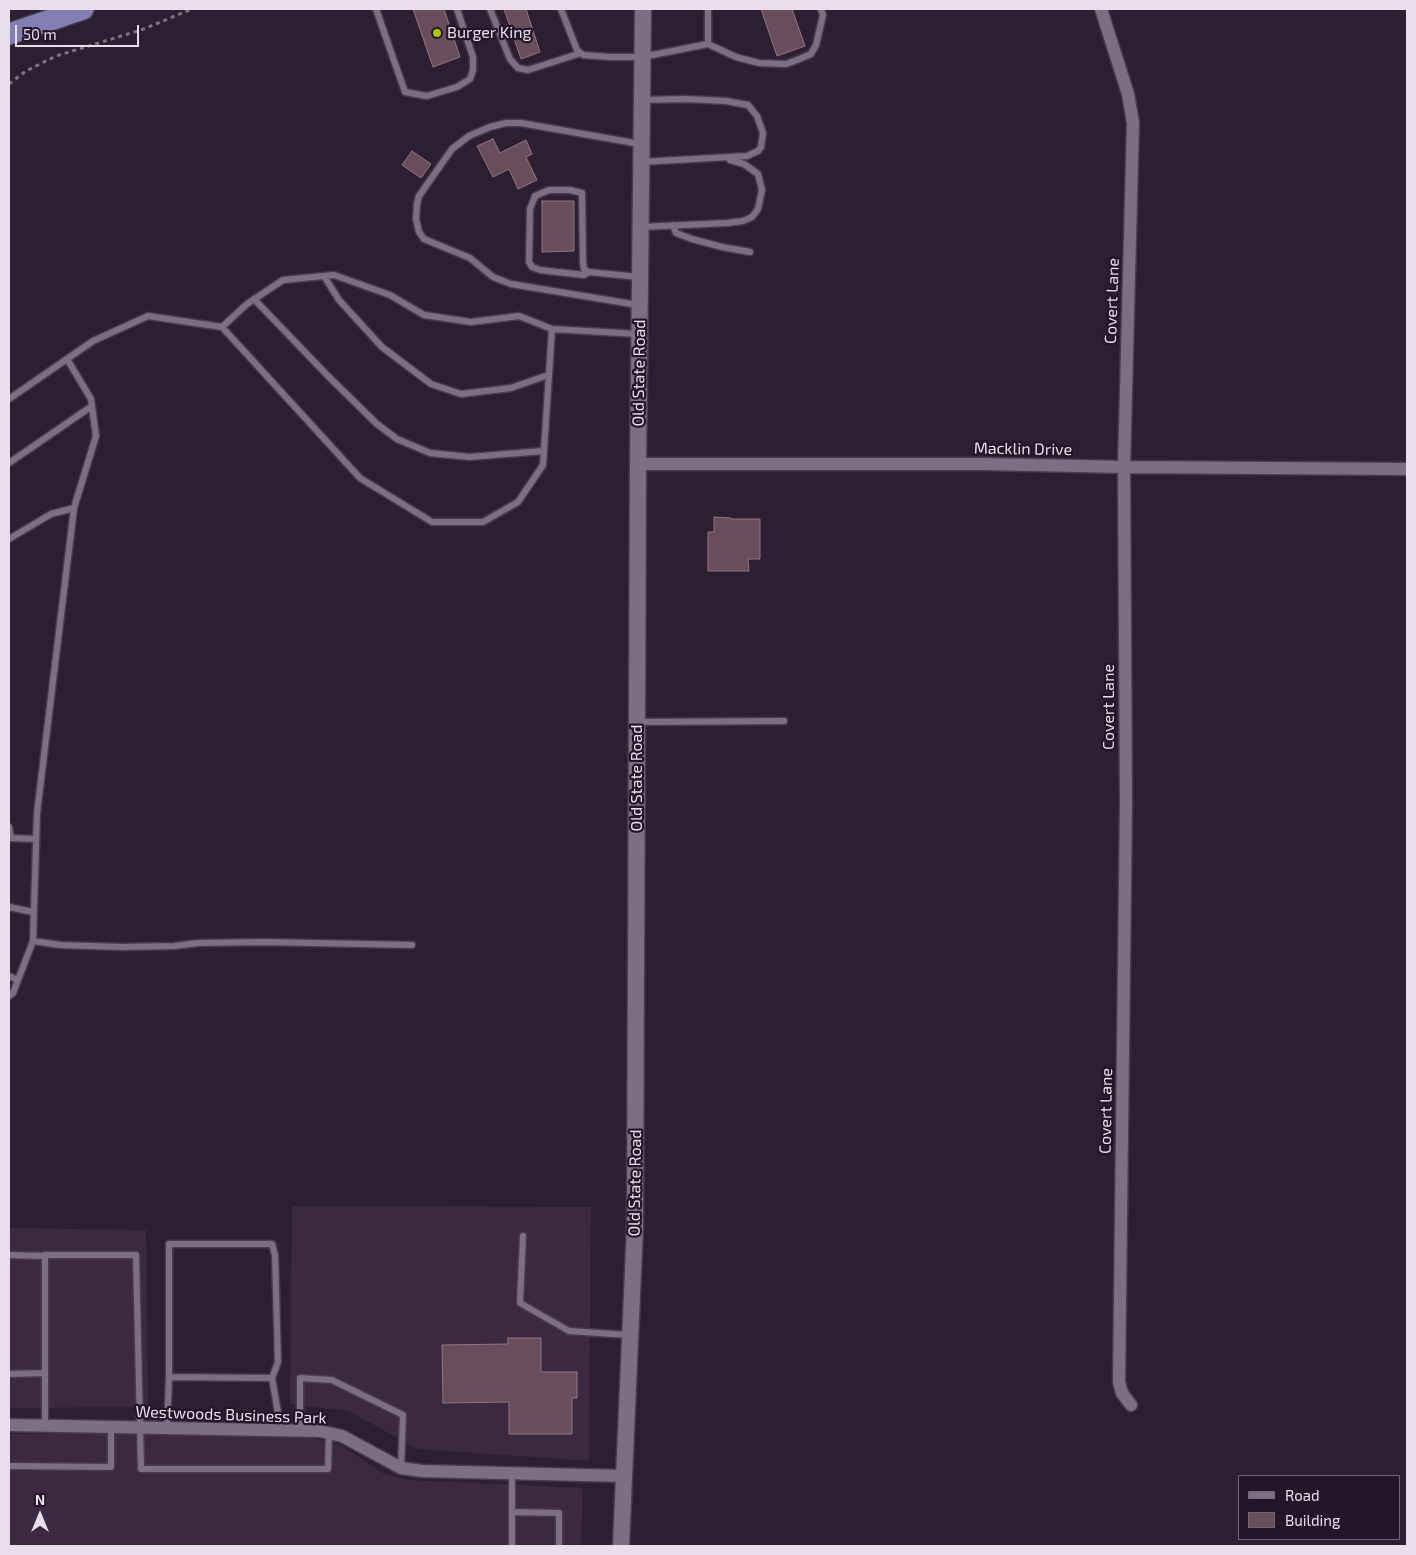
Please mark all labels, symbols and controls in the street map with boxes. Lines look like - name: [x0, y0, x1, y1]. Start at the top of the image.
- scale bar: [18, 15, 141, 47]
- place label: Burger King: [447, 23, 531, 43]
- text: 50 m: [23, 25, 57, 43]
- marker: Burger King: [431, 27, 443, 39]
- street label: Covert Lane: [1101, 258, 1123, 344]
- street label: Old State Road: [628, 319, 650, 427]
- street label: Macklin Drive: [974, 439, 1072, 459]
- street label: Covert Lane: [1099, 664, 1119, 750]
- street label: Old State Road: [627, 724, 647, 832]
- street label: Covert Lane: [1096, 1068, 1116, 1154]
- street label: Old State Road: [624, 1129, 646, 1237]
- street label: Westwoods Business Park: [135, 1402, 327, 1428]
- legend: [1238, 1475, 1401, 1540]
- text: Road: [1285, 1486, 1320, 1504]
- north arrow: [15, 1490, 65, 1540]
- text: N: [35, 1491, 45, 1508]
- text: Building: [1285, 1511, 1340, 1529]

